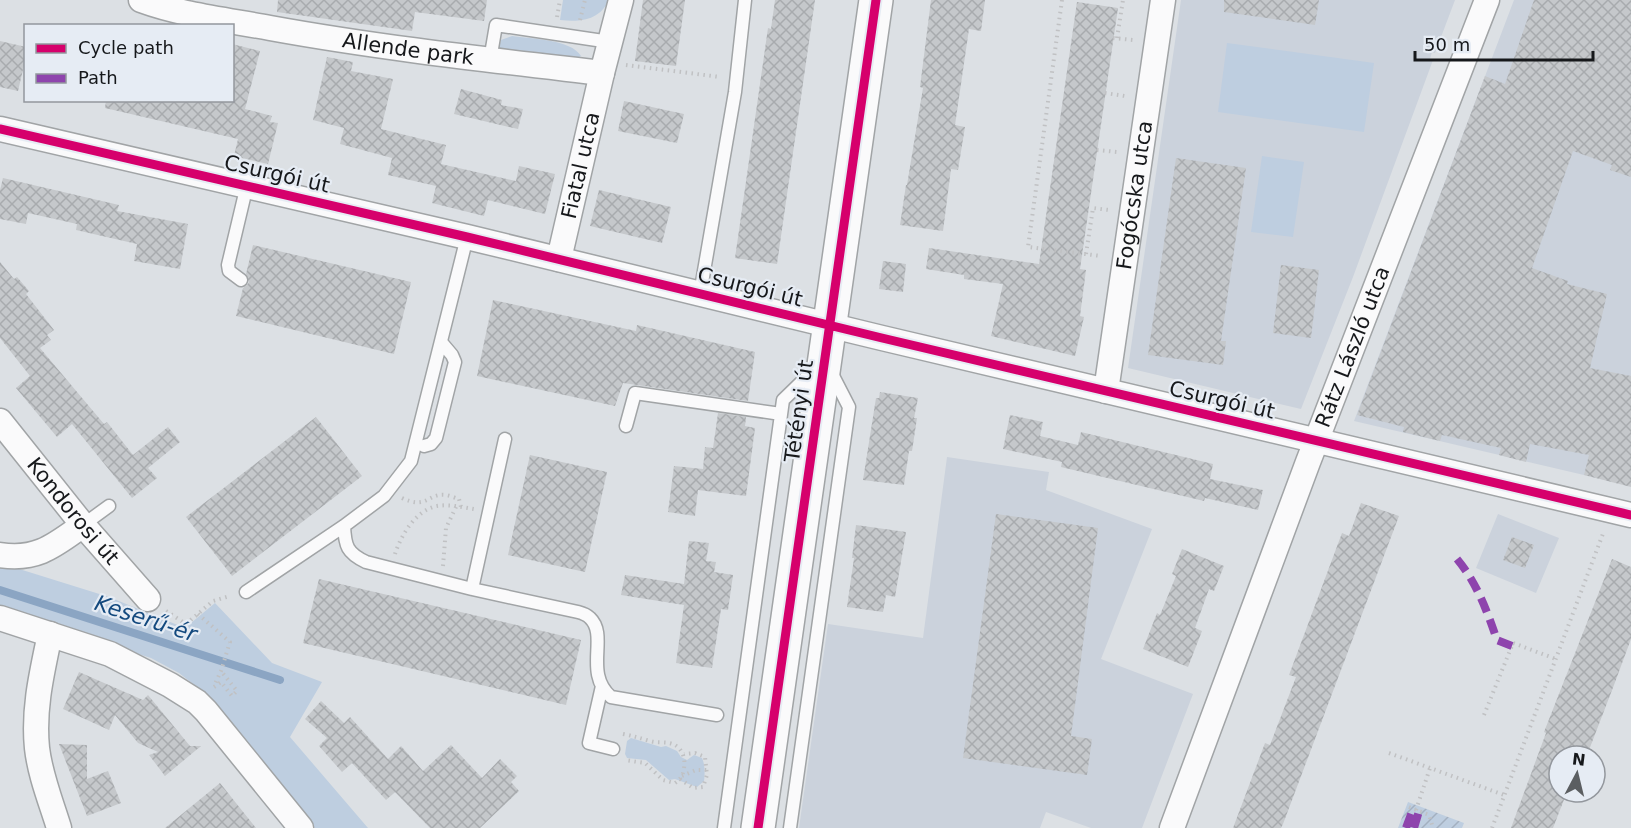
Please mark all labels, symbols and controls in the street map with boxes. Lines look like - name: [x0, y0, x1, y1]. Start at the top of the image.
- legend: [24, 24, 234, 102]
- scale bar: [1415, 24, 1594, 62]
- street label: Allende park: [341, 28, 476, 70]
- text: 50 m: [1424, 34, 1470, 55]
- text: Cycle path: [78, 37, 174, 58]
- text: Path: [78, 67, 118, 88]
- street label: Fiatal utca: [557, 110, 605, 221]
- street label: Fogócska utca: [1112, 119, 1157, 271]
- street label: Csurgói út: [222, 150, 332, 198]
- street label: Csurgói út: [695, 262, 805, 312]
- street label: Rátz László utca: [1311, 263, 1395, 431]
- street label: Tétényi út: [780, 358, 818, 465]
- street label: Csurgói út: [1167, 376, 1277, 424]
- street label: Kondorosi út: [22, 453, 124, 569]
- water label: Keserű-ér: [92, 590, 202, 647]
- north arrow: [1547, 744, 1607, 804]
- text: N: [1571, 749, 1587, 770]

